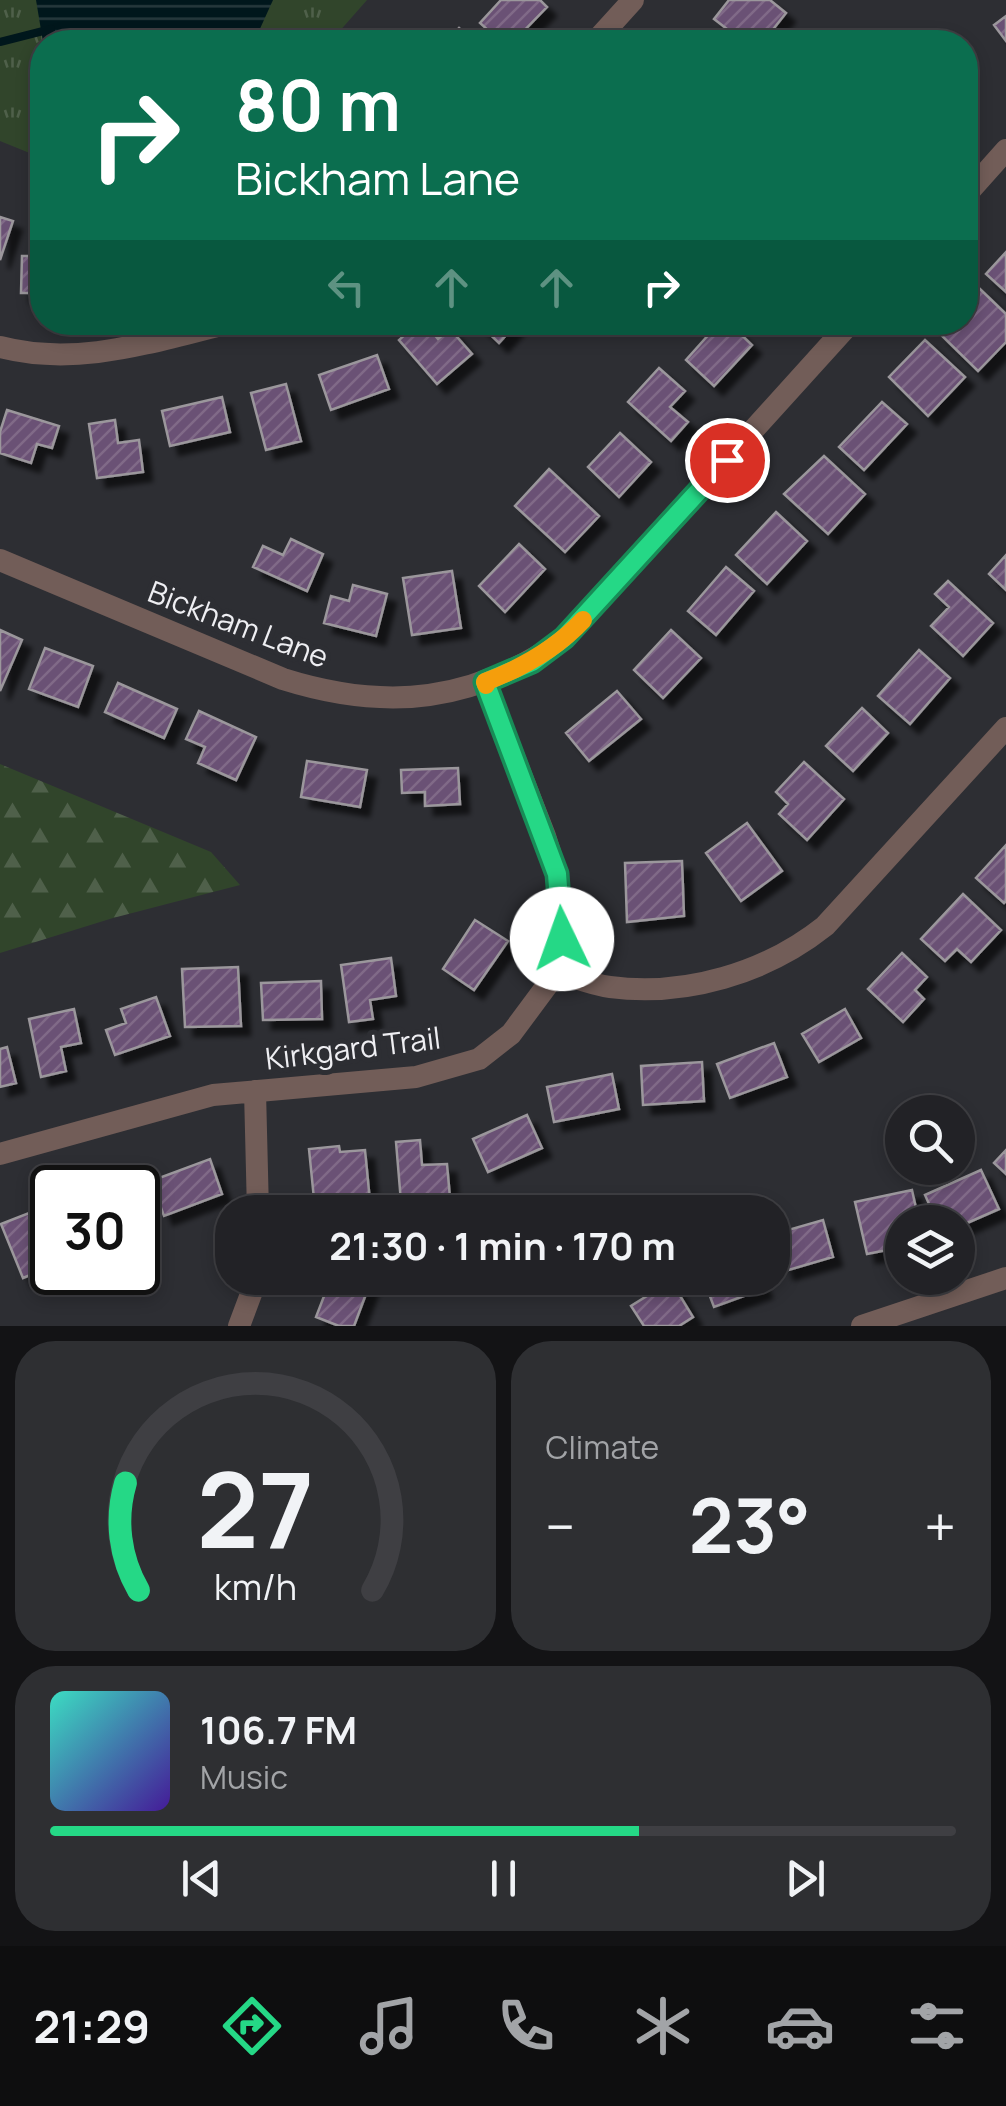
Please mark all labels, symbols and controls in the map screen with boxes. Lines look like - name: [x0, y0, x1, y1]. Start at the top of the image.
- text: 80 m: [235, 56, 401, 152]
- icon: right: [70, 70, 200, 200]
- text: Bickham Lane: [235, 147, 520, 209]
- icon: left: [319, 260, 374, 315]
- icon: ahead: [424, 260, 479, 315]
- icon: ahead: [529, 260, 584, 315]
- icon: right: [634, 260, 689, 315]
- pin: [685, 418, 770, 503]
- icon: arrive: [700, 433, 755, 488]
- street label: Bickham Lane: [142, 570, 335, 677]
- position arrow: [510, 887, 614, 991]
- street label: Kirkgard Trail: [263, 1016, 443, 1079]
- map controls: [885, 1095, 975, 1295]
- button: search: [885, 1095, 975, 1185]
- speed limit sign: 30: [30, 1165, 160, 1295]
- button: layers: [885, 1205, 975, 1295]
- text: 21:30 · 1 min · 170 m: [329, 1219, 676, 1271]
- text: Climate: [546, 1425, 659, 1469]
- text: 27: [197, 1437, 314, 1579]
- text: 23°: [689, 1473, 811, 1576]
- text: −: [546, 1488, 575, 1564]
- text: +: [924, 1488, 956, 1564]
- text: km/h: [214, 1562, 297, 1611]
- text: 106.7 FM: [200, 1703, 357, 1755]
- text: Music: [200, 1755, 288, 1799]
- icon: previous: [174, 1851, 229, 1906]
- icon: pause: [476, 1851, 531, 1906]
- icon: next: [778, 1851, 833, 1906]
- icon: directions: [217, 1991, 287, 2061]
- icon: music: [354, 1991, 424, 2061]
- icon: phone: [491, 1991, 561, 2061]
- icon: climate: [628, 1991, 698, 2061]
- icon: car: [765, 1991, 835, 2061]
- icon: filters: [902, 1991, 972, 2061]
- text: 21:29: [34, 1995, 150, 2057]

